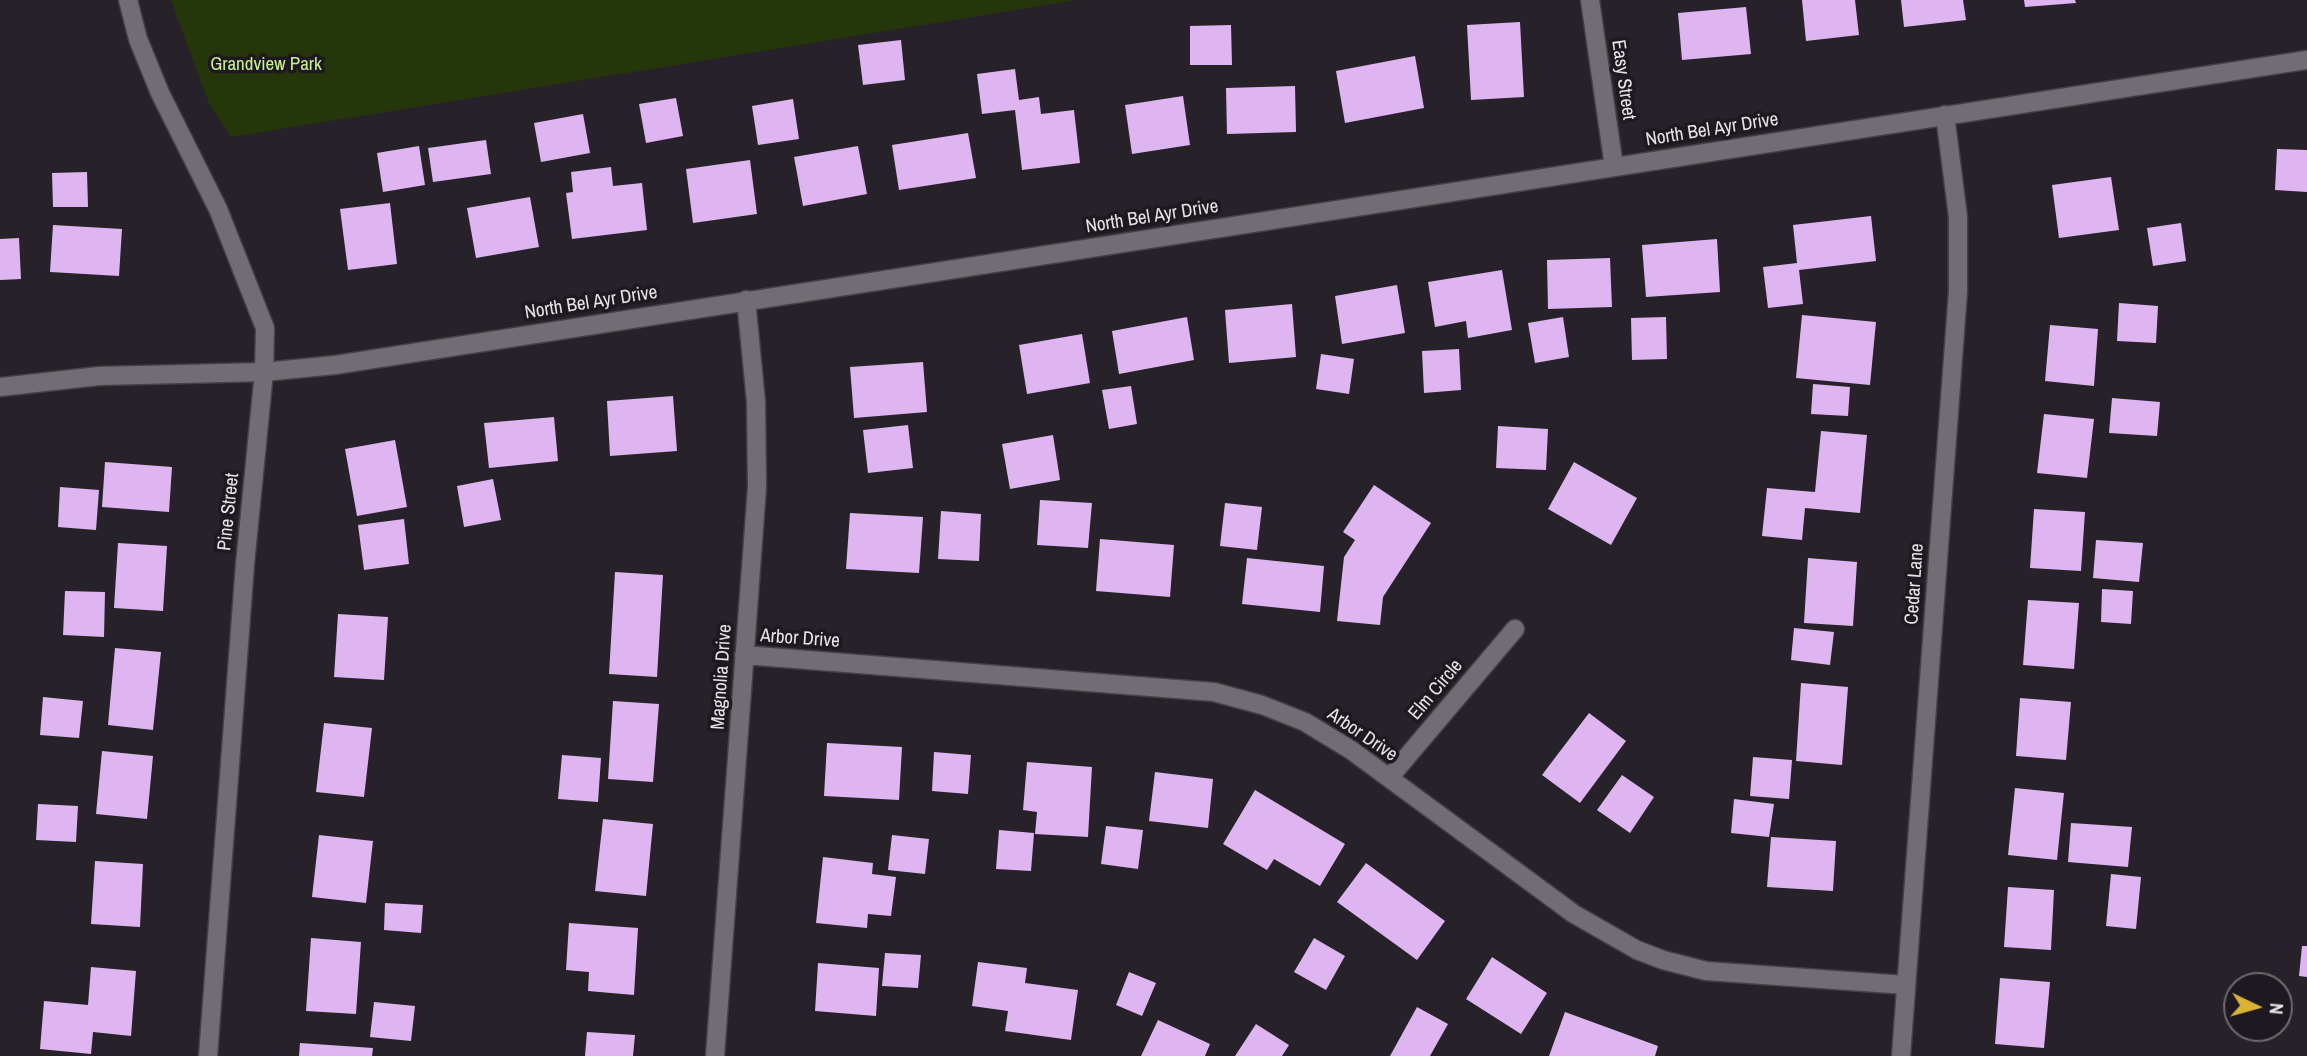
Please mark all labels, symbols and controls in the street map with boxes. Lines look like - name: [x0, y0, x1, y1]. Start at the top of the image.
- street label: Easy Street: [1606, 39, 1640, 121]
- park label: Grandview Park: [210, 54, 322, 76]
- street label: North Bel Ayr Drive: [1644, 108, 1780, 152]
- street label: North Bel Ayr Drive: [1084, 195, 1220, 239]
- street label: North Bel Ayr Drive: [523, 281, 659, 325]
- street label: Pine Street: [214, 472, 244, 552]
- street label: Cedar Lane: [1901, 543, 1929, 625]
- street label: Magnolia Drive: [707, 624, 737, 730]
- street label: Arbor Drive: [759, 625, 841, 653]
- street label: Elm Circle: [1404, 655, 1468, 725]
- street label: Arbor Drive: [1323, 703, 1401, 767]
- north arrow: [2223, 972, 2293, 1042]
- text: N: [2263, 1002, 2290, 1015]

